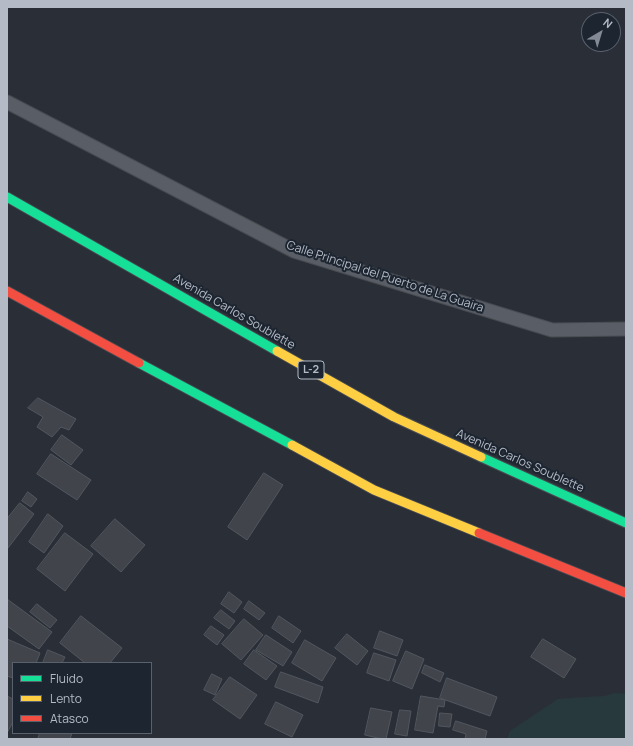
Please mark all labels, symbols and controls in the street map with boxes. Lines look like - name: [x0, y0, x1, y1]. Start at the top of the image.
- north arrow: [581, 12, 621, 52]
- text: N: [600, 15, 616, 31]
- street label: Calle Principal del Puerto de La Guaira: [285, 238, 485, 316]
- street label: Avenida Carlos Soublette: [170, 271, 298, 353]
- road number: L-2: [298, 361, 324, 379]
- street label: Avenida Carlos Soublette: [454, 426, 586, 496]
- legend: [12, 662, 152, 734]
- text: Fluido: [50, 670, 83, 687]
- text: Lento: [50, 690, 82, 707]
- text: Atasco: [50, 710, 89, 727]

